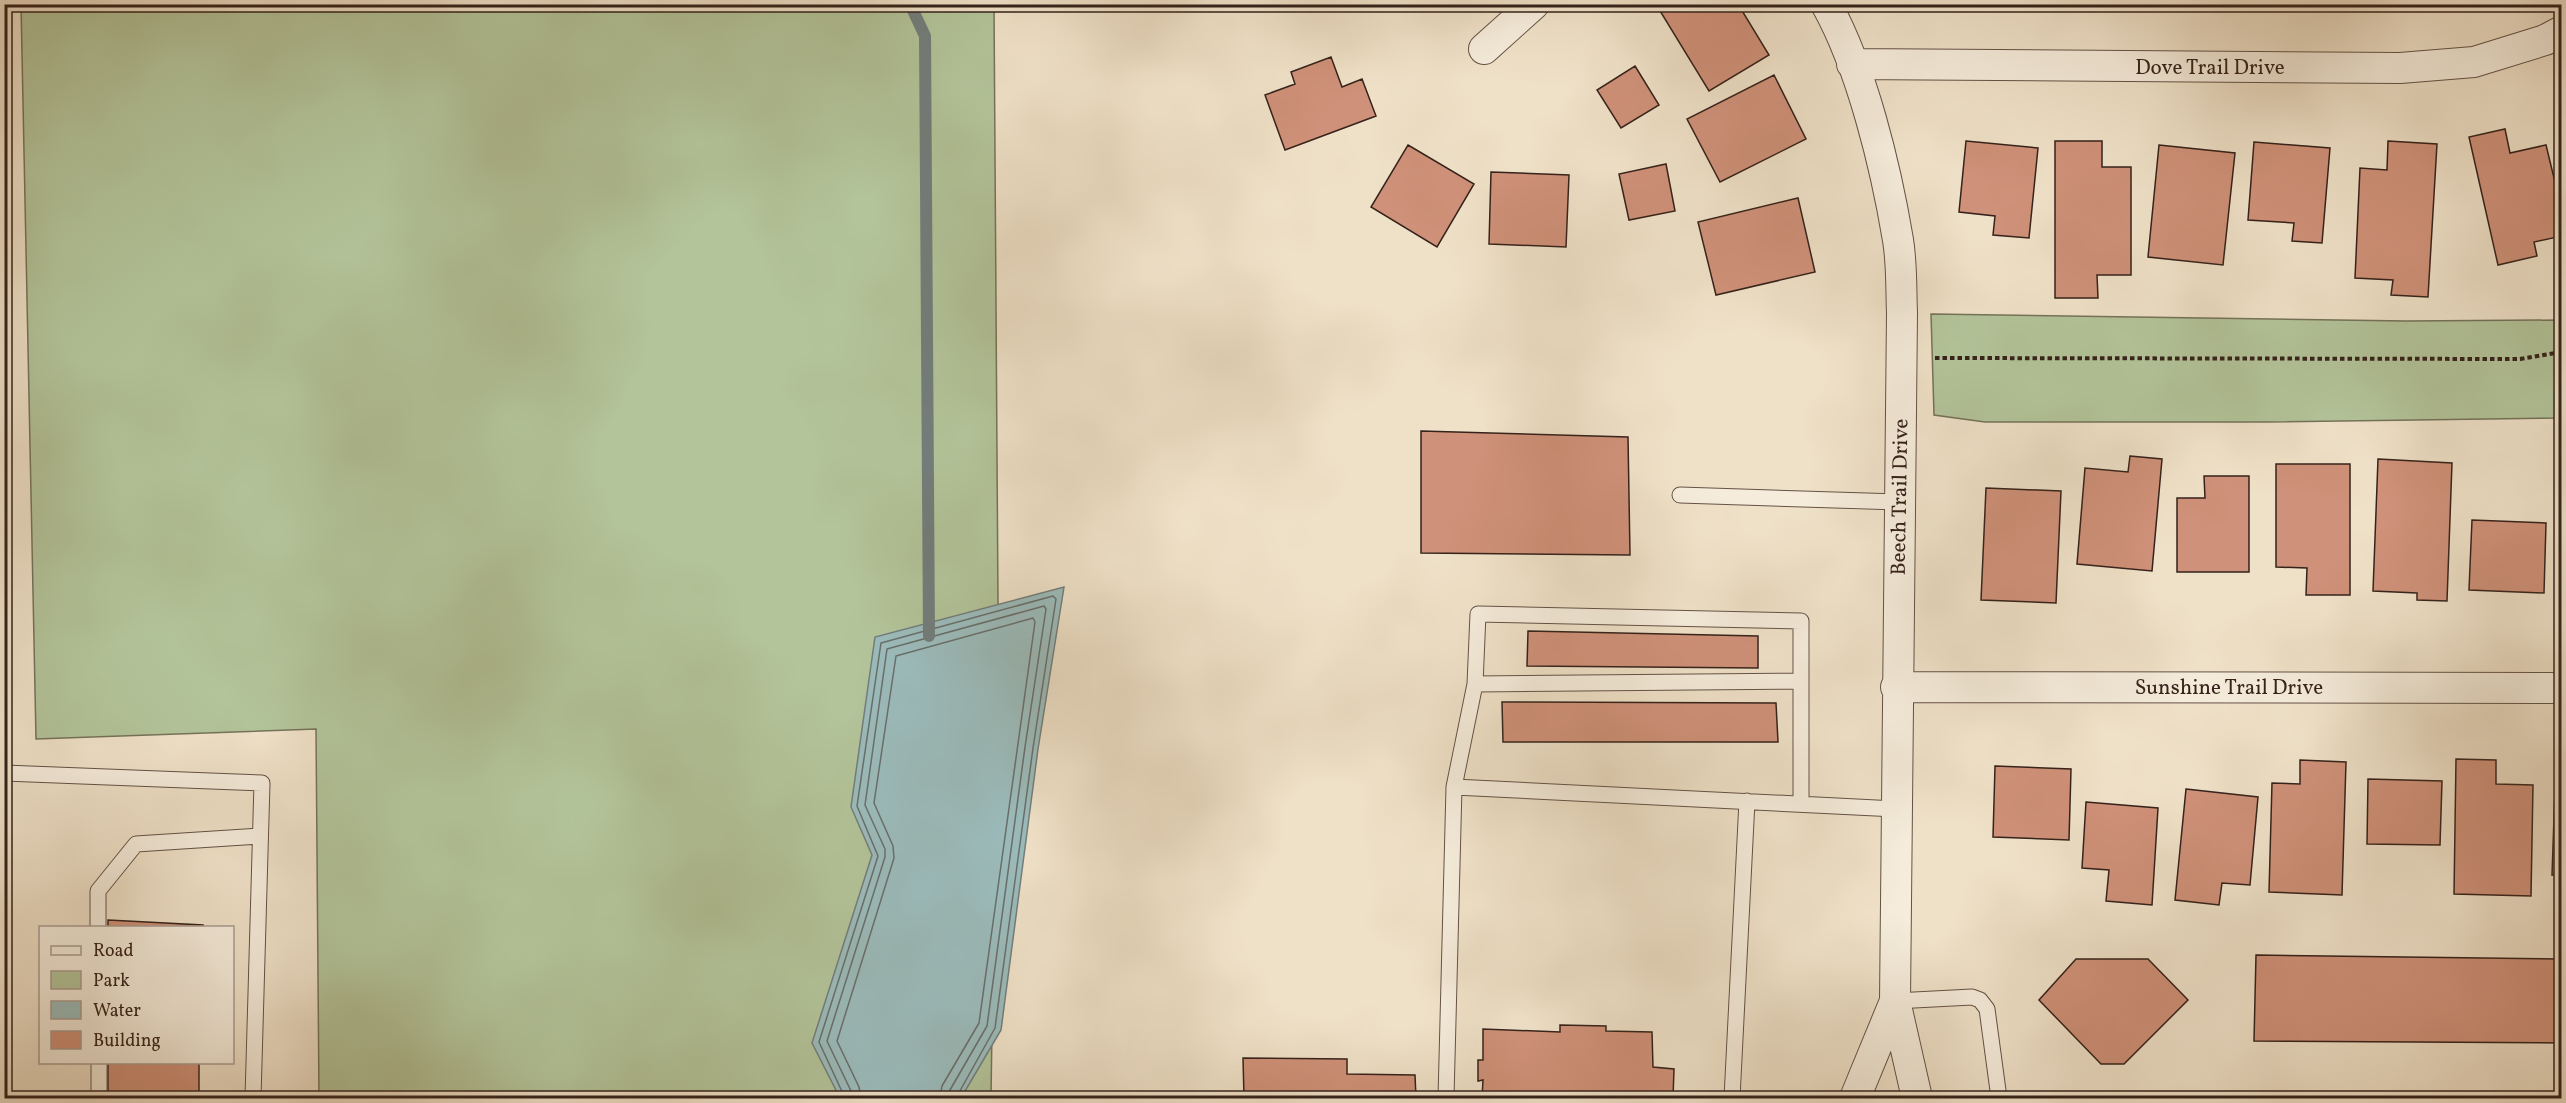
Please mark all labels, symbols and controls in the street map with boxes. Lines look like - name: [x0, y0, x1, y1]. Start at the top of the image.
- street label: Dove Trail Drive: [2135, 54, 2285, 83]
- street label: Beech Trail Drive: [1885, 418, 1916, 576]
- street label: Sunshine Trail Drive: [2135, 674, 2323, 703]
- legend: [39, 926, 234, 1064]
- text: Road: [93, 939, 134, 964]
- text: Park: [93, 969, 130, 994]
- text: Water: [93, 999, 141, 1024]
- text: Building: [93, 1029, 161, 1054]

